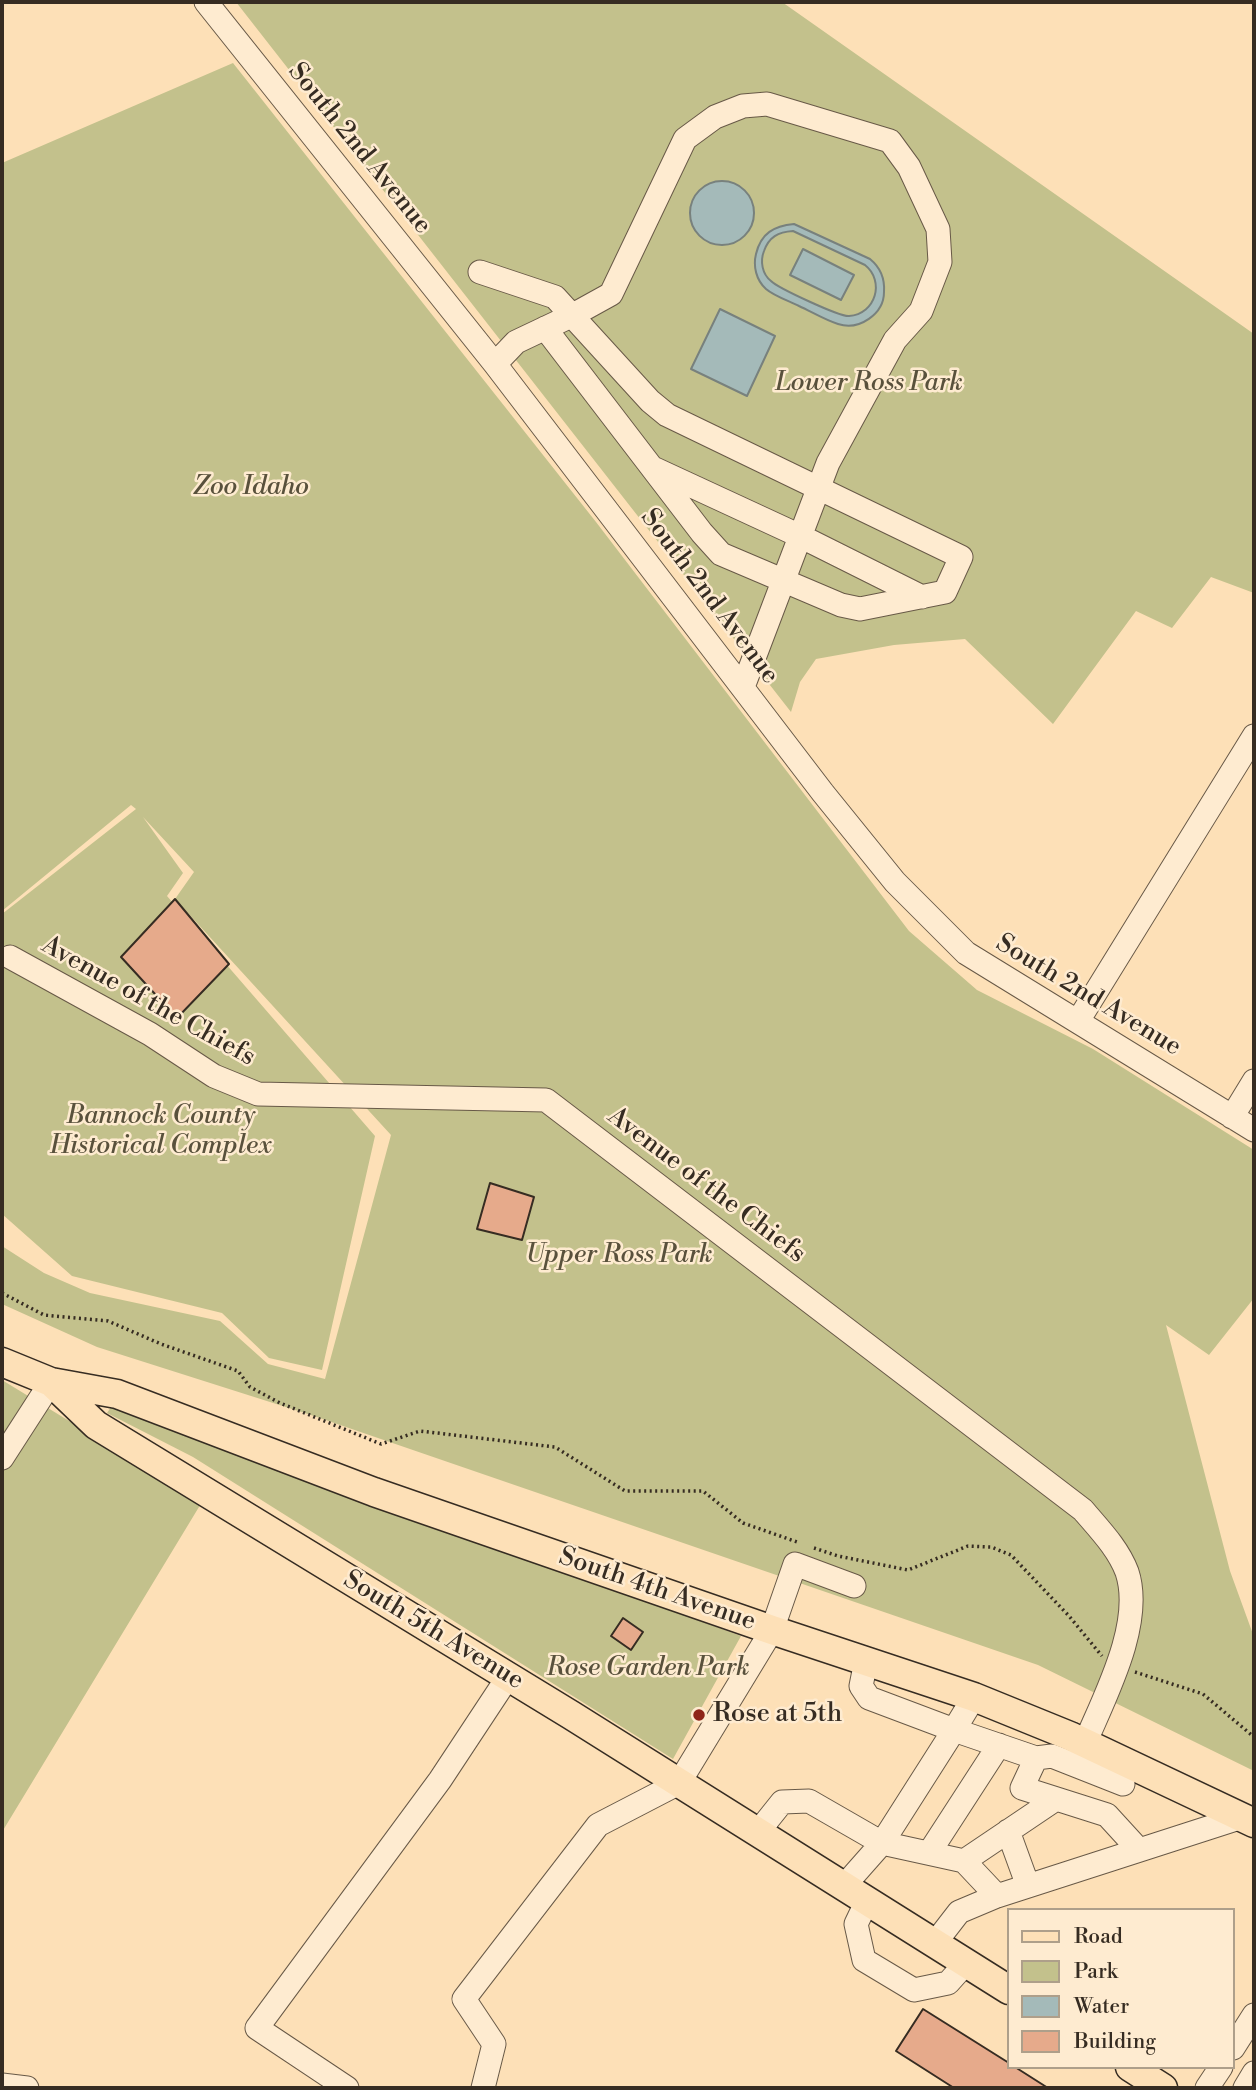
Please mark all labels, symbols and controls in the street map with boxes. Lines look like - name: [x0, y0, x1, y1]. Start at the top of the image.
- street label: South 2nd Avenue: [281, 57, 437, 241]
- park label: Lower Ross Park: [775, 368, 963, 400]
- park label: Zoo Idaho: [193, 472, 309, 504]
- street label: South 2nd Avenue: [633, 503, 785, 691]
- street label: South 2nd Avenue: [990, 928, 1186, 1064]
- street label: Avenue of the Chiefs: [36, 930, 260, 1074]
- park label: Bannock County Historical Complex: [50, 1101, 272, 1162]
- street label: Avenue of the Chiefs: [601, 1101, 811, 1271]
- park label: Upper Ross Park: [525, 1240, 713, 1272]
- street label: South 4th Avenue: [554, 1542, 760, 1638]
- street label: South 5th Avenue: [337, 1565, 529, 1697]
- park label: Rose Garden Park: [546, 1653, 750, 1685]
- place label: Rose at 5th: [713, 1699, 842, 1731]
- marker: Rose at 5th: [691, 1707, 707, 1723]
- legend: [1007, 1908, 1235, 2069]
- text: Road: [1074, 1924, 1123, 1950]
- text: Park: [1074, 1959, 1118, 1985]
- text: Water: [1074, 1994, 1129, 2020]
- text: Building: [1074, 2029, 1156, 2055]

